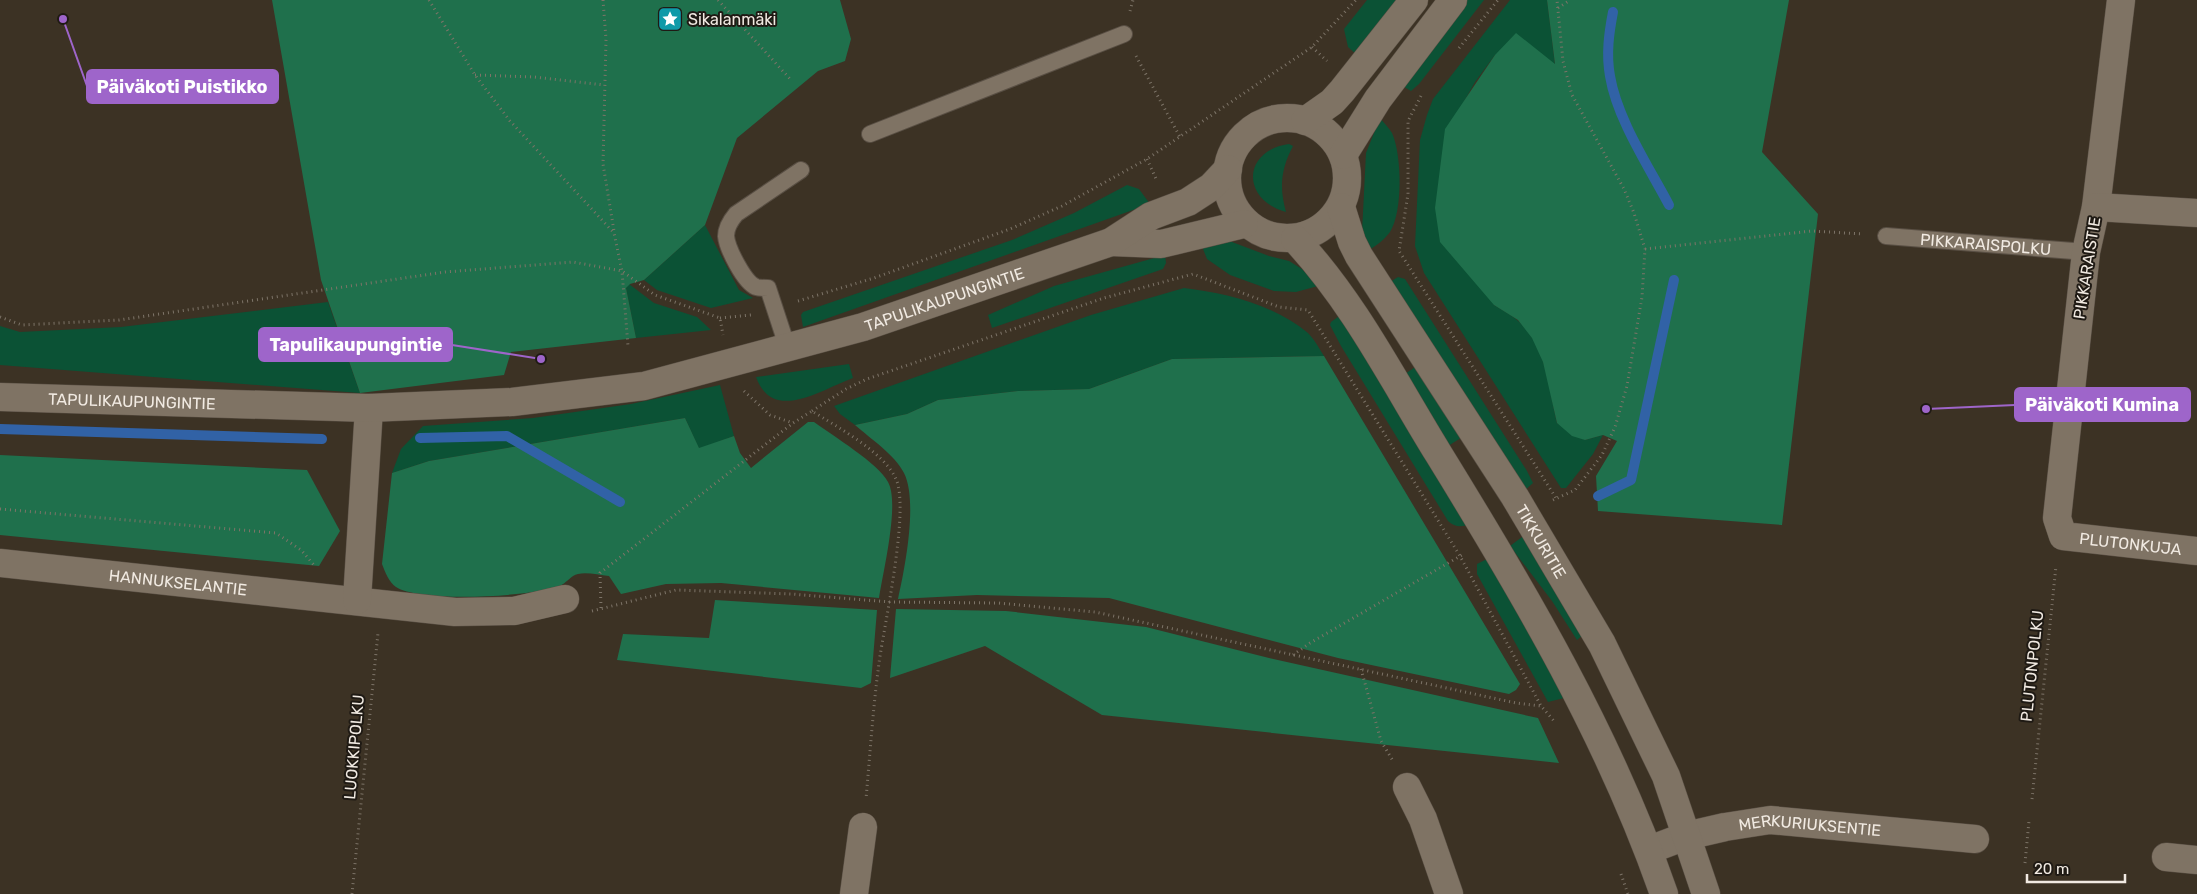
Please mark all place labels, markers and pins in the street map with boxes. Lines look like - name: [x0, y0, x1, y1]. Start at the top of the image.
- place icon: Sikalanmäki: [657, 6, 683, 32]
- place label: Sikalanmäki: [688, 10, 776, 29]
- callout: Päiväkoti Puistikko: [87, 70, 278, 103]
- callout: Tapulikaupungintie: [259, 328, 452, 361]
- callout: Päiväkoti Kumina: [2015, 388, 2190, 421]

